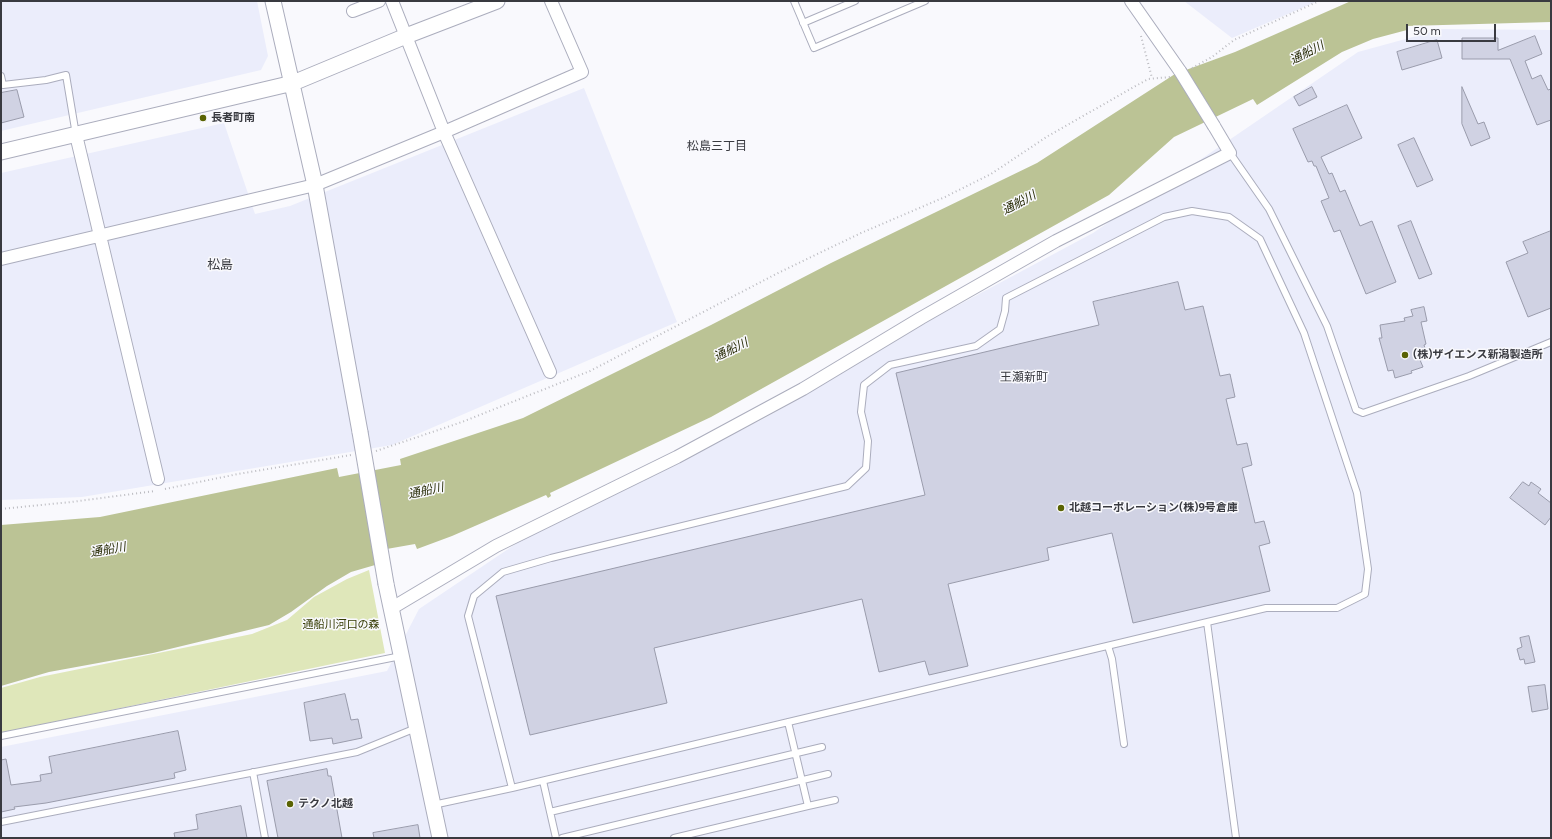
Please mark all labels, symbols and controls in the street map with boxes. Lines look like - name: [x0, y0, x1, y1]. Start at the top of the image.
- scale bar: [1408, 16, 1498, 42]
- text: 50 m: [1413, 24, 1441, 38]
- water label: 通船川: [1288, 38, 1326, 68]
- place label: 長者町南: [211, 111, 255, 125]
- marker: 長者町南: [198, 113, 208, 123]
- district label: 松島三丁目: [687, 139, 747, 153]
- water label: 通船川: [1000, 188, 1038, 218]
- district label: 松島: [207, 257, 233, 273]
- water label: 通船川: [712, 336, 750, 364]
- place label: (株)ザイエンス新潟製造所: [1413, 348, 1542, 362]
- marker: (株)ザイエンス新潟製造所: [1400, 350, 1410, 360]
- district label: 王瀬新町: [1000, 370, 1048, 384]
- water label: 通船川: [407, 480, 445, 502]
- place label: 北越コーポレーション(株)9号倉庫: [1069, 501, 1238, 515]
- marker: 北越コーポレーション(株)9号倉庫: [1056, 503, 1066, 513]
- water label: 通船川: [89, 540, 127, 560]
- park label: 通船川河口の森: [303, 618, 379, 632]
- place label: テクノ北越: [298, 797, 353, 811]
- marker: テクノ北越: [285, 799, 295, 809]

